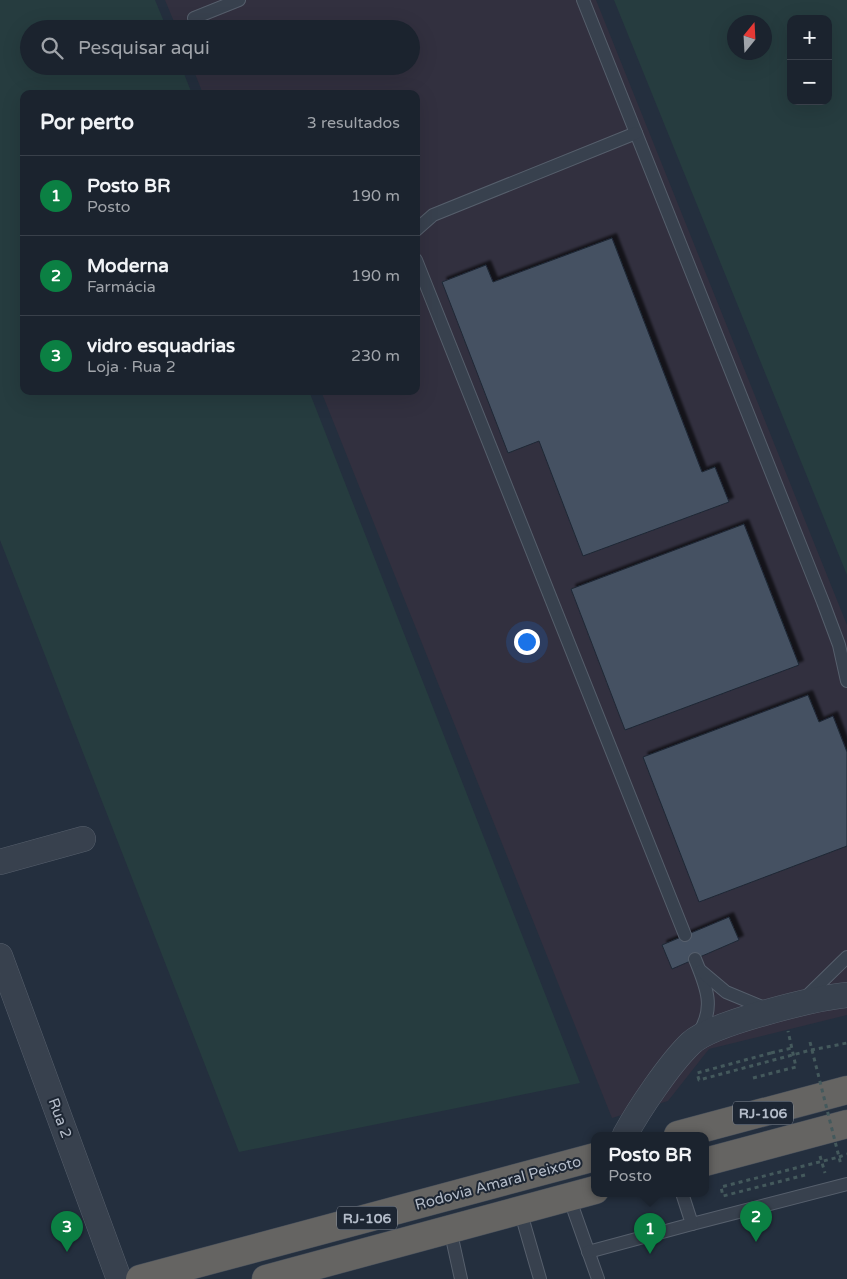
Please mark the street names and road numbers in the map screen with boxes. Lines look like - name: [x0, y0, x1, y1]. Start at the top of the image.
- street label: Rua 2: [44, 1095, 76, 1141]
- road number: RJ-106: [733, 1102, 793, 1124]
- street label: Rodovia Amaral Peixoto: [413, 1152, 583, 1214]
- road number: RJ-106: [337, 1206, 397, 1230]

